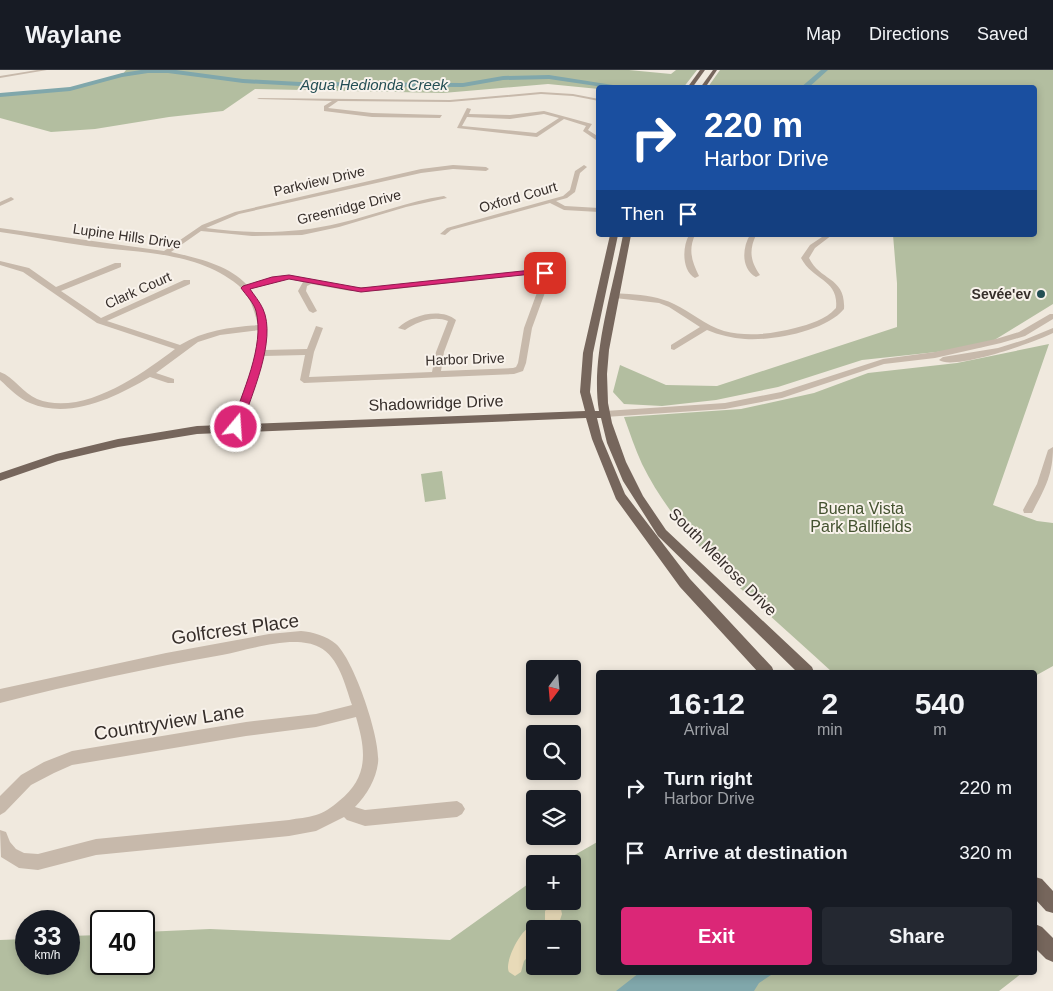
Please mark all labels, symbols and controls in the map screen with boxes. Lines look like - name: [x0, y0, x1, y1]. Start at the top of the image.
- text: Waylane: [25, 21, 121, 48]
- text: Map: [806, 24, 841, 44]
- text: Directions: [869, 24, 949, 44]
- text: Saved: [977, 24, 1028, 44]
- water label: Agua Hedionda Creek: [299, 76, 449, 93]
- icon: right: [621, 105, 686, 170]
- text: 220 m: [704, 105, 803, 144]
- text: Harbor Drive: [704, 146, 829, 171]
- street label: Parkview Drive: [272, 163, 366, 199]
- street label: Oxford Court: [477, 178, 559, 216]
- street label: Greenridge Drive: [295, 186, 403, 228]
- icon: arrive: [674, 200, 702, 228]
- text: Then: [621, 203, 664, 224]
- street label: Lupine Hills Drive: [72, 220, 182, 252]
- pin: [524, 252, 566, 294]
- icon: arrive: [531, 259, 559, 287]
- street label: Clark Court: [102, 268, 174, 312]
- place label: Sevée'ev: [972, 286, 1031, 302]
- marker: Sevée'ev: [1035, 288, 1047, 300]
- street label: Harbor Drive: [425, 350, 505, 368]
- street label: Shadowridge Drive: [368, 392, 504, 414]
- position arrow: [209, 400, 261, 452]
- park label: Buena Vista Park Ballfields: [810, 500, 912, 535]
- street label: South Melrose Drive: [666, 505, 780, 619]
- street label: Golfcrest Place: [170, 610, 300, 648]
- north arrow: [526, 660, 581, 715]
- map controls: [526, 660, 581, 975]
- text: 16:12: [668, 687, 745, 720]
- text: 2: [821, 687, 838, 720]
- text: 540: [915, 687, 965, 720]
- street label: Countryview Lane: [92, 700, 246, 744]
- text: Arrival: [684, 721, 729, 738]
- text: min: [817, 721, 843, 738]
- text: m: [933, 721, 946, 738]
- button: search: [526, 725, 581, 780]
- text: Turn right: [664, 768, 752, 789]
- icon: right: [621, 774, 649, 802]
- text: 220 m: [959, 777, 1012, 798]
- button: layers: [526, 790, 581, 845]
- text: Harbor Drive: [664, 790, 755, 807]
- icon: arrive: [621, 839, 649, 867]
- text: Arrive at destination: [664, 842, 848, 863]
- text: 320 m: [959, 842, 1012, 863]
- button: +: [526, 855, 581, 910]
- button: Exit: [621, 907, 812, 965]
- button: Share: [822, 907, 1012, 965]
- speed limit sign: 40: [90, 910, 155, 975]
- button: −: [526, 920, 581, 975]
- text: 33: [34, 922, 61, 950]
- text: km/h: [34, 948, 61, 962]

